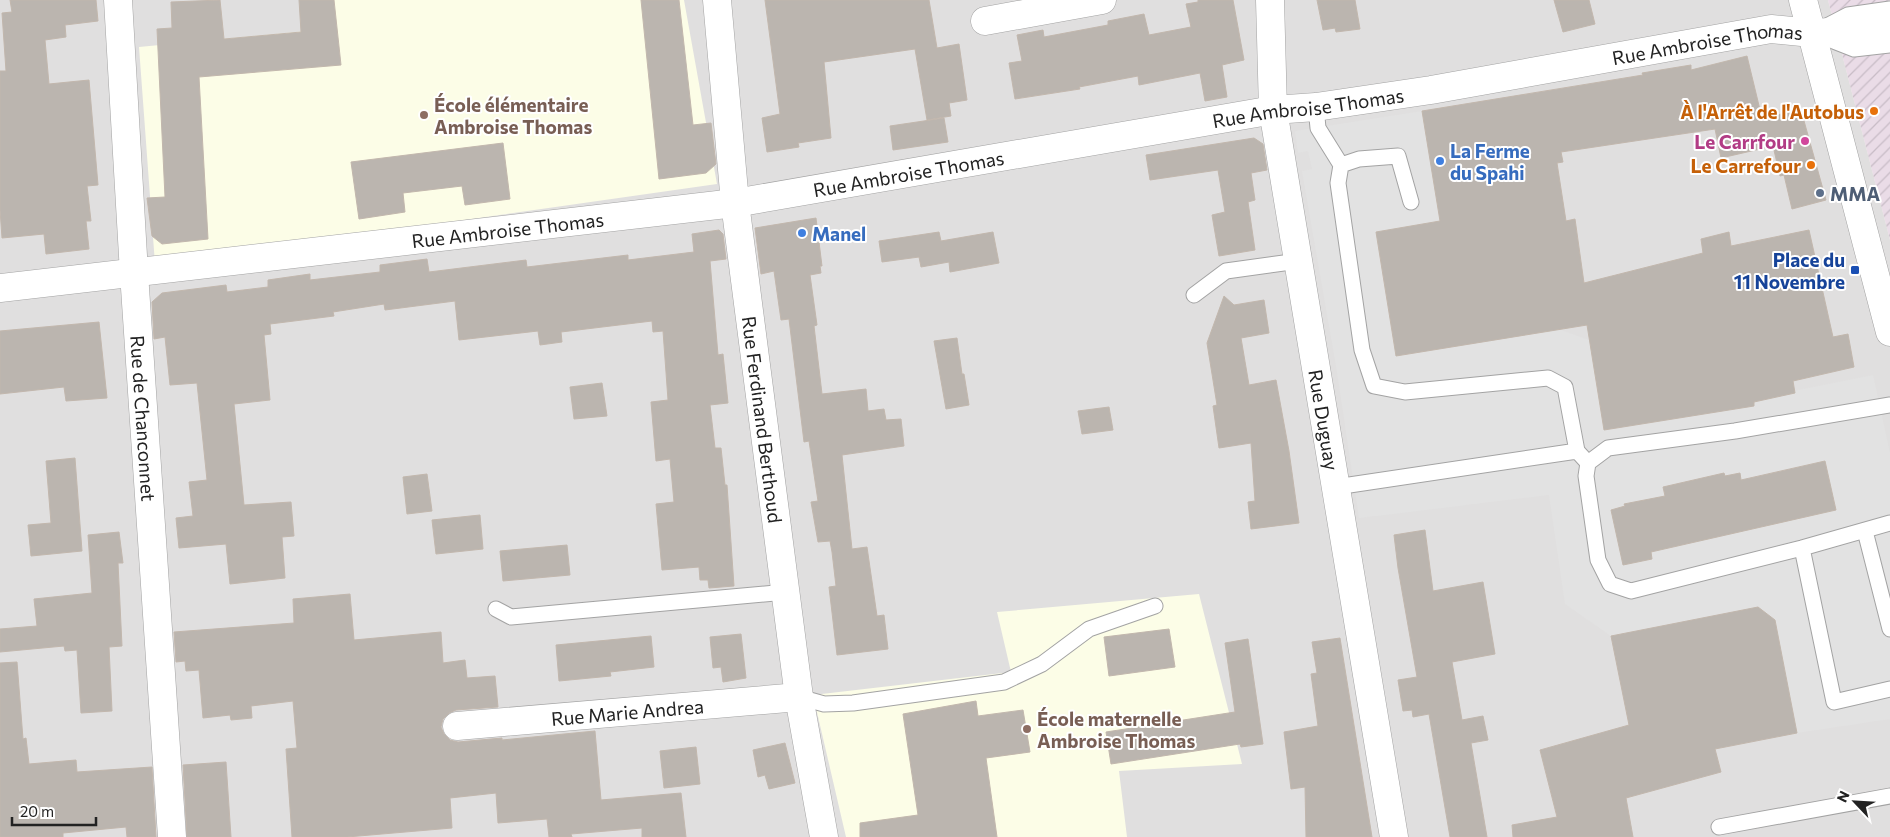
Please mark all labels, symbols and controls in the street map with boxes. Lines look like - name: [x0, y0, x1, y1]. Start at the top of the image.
- street label: Rue Ambroise Thomas: [1610, 17, 1804, 69]
- street label: Rue Ambroise Thomas: [1210, 83, 1405, 132]
- place label: École élémentaire Ambroise Thomas: [434, 93, 592, 138]
- place label: À l'Arrêt de l'Autobus: [1680, 100, 1864, 123]
- marker: À l'Arrêt de l'Autobus: [1868, 105, 1880, 117]
- marker: École élémentaire Ambroise Thomas: [418, 109, 430, 121]
- place label: Le Carrfour: [1694, 130, 1795, 153]
- marker: Le Carrfour: [1799, 135, 1811, 147]
- place label: La Ferme du Spahi: [1450, 139, 1530, 184]
- street label: Rue Ambroise Thomas: [811, 145, 1006, 201]
- place label: Le Carrefour: [1691, 154, 1801, 177]
- marker: La Ferme du Spahi: [1434, 155, 1446, 167]
- marker: Le Carrefour: [1805, 159, 1817, 171]
- place label: MMA: [1830, 182, 1881, 205]
- marker: MMA: [1814, 187, 1826, 199]
- street label: Rue Ambroise Thomas: [410, 207, 605, 252]
- place label: Manel: [812, 222, 866, 245]
- marker: Manel: [796, 227, 808, 239]
- place label: Place du 11 Novembre: [1734, 248, 1845, 293]
- marker: Place du 11 Novembre: [1849, 264, 1861, 276]
- street label: Rue Ferdinand Berthoud: [738, 315, 788, 524]
- street label: Rue de Chanconnet: [127, 334, 161, 502]
- street label: Rue Duguay: [1305, 367, 1344, 472]
- street label: Rue Marie Andrea: [550, 694, 705, 729]
- place label: École maternelle Ambroise Thomas: [1037, 707, 1195, 752]
- marker: École maternelle Ambroise Thomas: [1021, 723, 1033, 735]
- north arrow: [1830, 777, 1880, 827]
- text: N: [1833, 788, 1853, 805]
- scale bar: [12, 794, 96, 826]
- text: 20 m: [20, 802, 54, 820]

